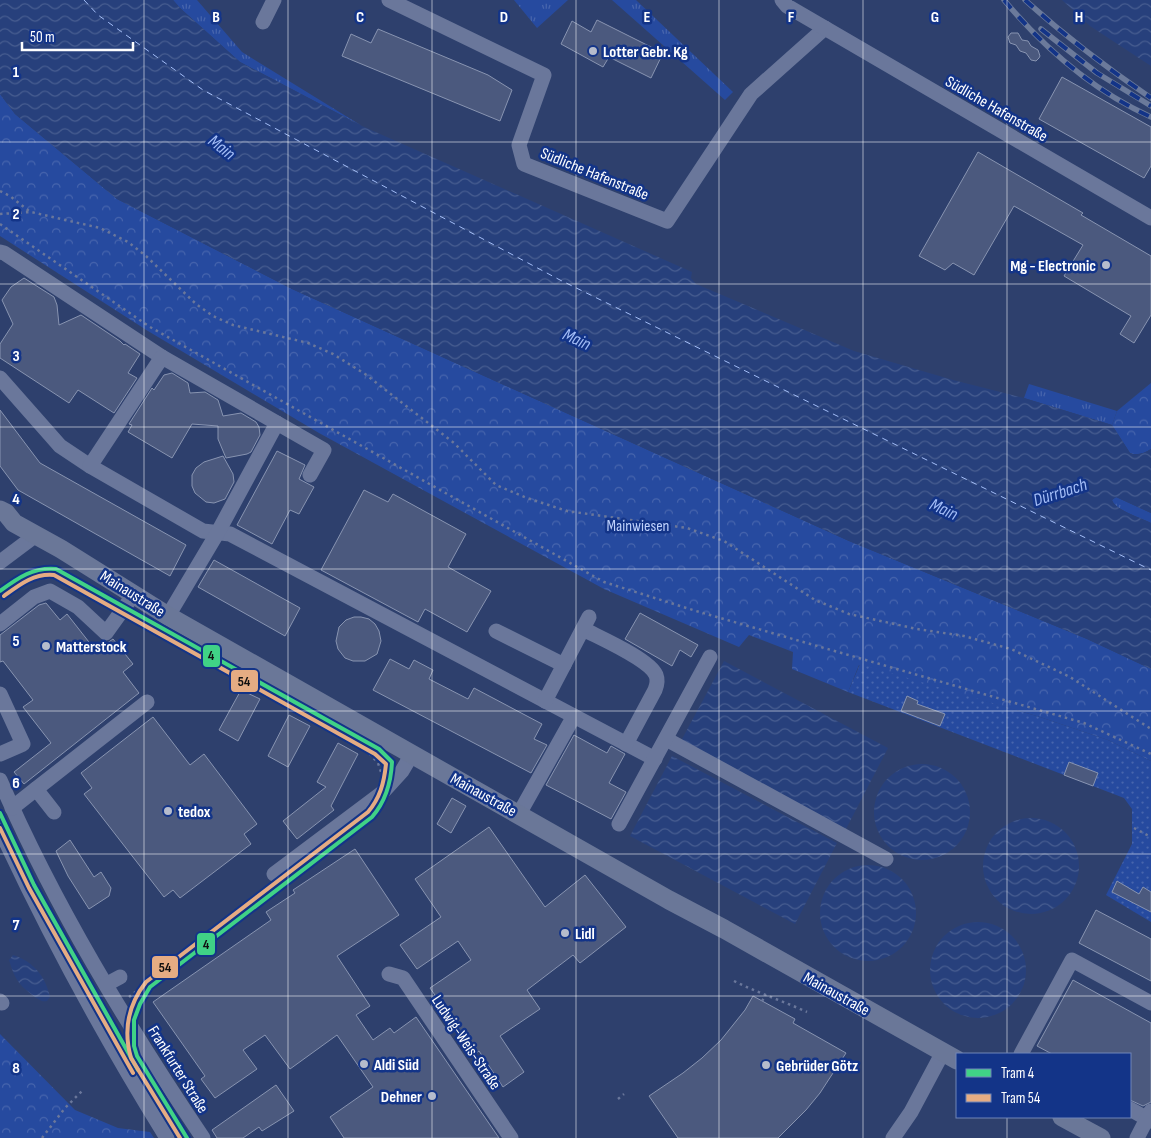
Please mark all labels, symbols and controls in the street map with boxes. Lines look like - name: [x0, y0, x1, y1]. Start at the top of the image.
- text: B: [212, 8, 220, 27]
- text: C: [356, 8, 364, 27]
- text: D: [500, 8, 508, 27]
- text: E: [644, 8, 651, 27]
- text: F: [788, 8, 795, 27]
- text: G: [931, 8, 939, 27]
- text: H: [1075, 8, 1083, 27]
- scale bar: [22, 20, 134, 52]
- text: 50 m: [30, 28, 55, 47]
- place label: Lotter Gebr. Kg: [603, 43, 688, 62]
- marker: Lotter Gebr. Kg: [587, 45, 599, 57]
- text: 1: [13, 63, 20, 82]
- street label: Südliche Hafenstraße: [942, 72, 1051, 146]
- water label: Main: [204, 130, 240, 165]
- street label: Südliche Hafenstraße: [538, 144, 651, 205]
- text: 2: [12, 205, 20, 224]
- place label: Mg - Electronic: [1010, 257, 1096, 276]
- marker: Mg - Electronic: [1100, 259, 1112, 271]
- water label: Main: [559, 324, 595, 355]
- text: 3: [12, 347, 20, 366]
- water label: Dürrbach: [1031, 474, 1090, 511]
- text: 4: [12, 490, 20, 509]
- water label: Main: [926, 494, 962, 525]
- park label: Mainwiesen: [607, 517, 669, 536]
- street label: Mainaustraße: [96, 567, 168, 622]
- text: 5: [12, 632, 20, 651]
- place label: Matterstock: [56, 638, 127, 657]
- marker: Matterstock: [40, 640, 52, 652]
- line badge: 4: [202, 644, 221, 668]
- text: 4: [208, 647, 215, 664]
- line badge: 54: [230, 669, 259, 693]
- text: 54: [238, 673, 251, 690]
- street label: Mainaustraße: [447, 769, 520, 821]
- text: 6: [12, 774, 20, 793]
- place label: tedox: [178, 803, 211, 822]
- marker: tedox: [162, 805, 174, 817]
- text: 7: [13, 916, 20, 935]
- place label: Lidl: [575, 925, 595, 944]
- marker: Lidl: [559, 927, 571, 939]
- line badge: 4: [196, 932, 216, 956]
- text: 4: [203, 936, 210, 953]
- line badge: 54: [151, 955, 179, 979]
- text: 54: [159, 959, 172, 976]
- street label: Mainaustraße: [800, 968, 873, 1020]
- street label: Ludwig-Weis-Straße: [427, 992, 504, 1094]
- street label: Frankfurter Straße: [143, 1023, 212, 1117]
- legend: [956, 1053, 1131, 1118]
- place label: Aldi Süd: [373, 1056, 419, 1075]
- place label: Gebrüder Götz: [776, 1057, 858, 1076]
- marker: Aldi Süd: [358, 1058, 370, 1070]
- text: 8: [12, 1059, 20, 1078]
- marker: Gebrüder Götz: [760, 1059, 772, 1071]
- text: Tram 4: [1001, 1064, 1034, 1083]
- place label: Dehner: [381, 1088, 422, 1107]
- text: Tram 54: [1001, 1089, 1040, 1108]
- marker: Dehner: [426, 1090, 438, 1102]

